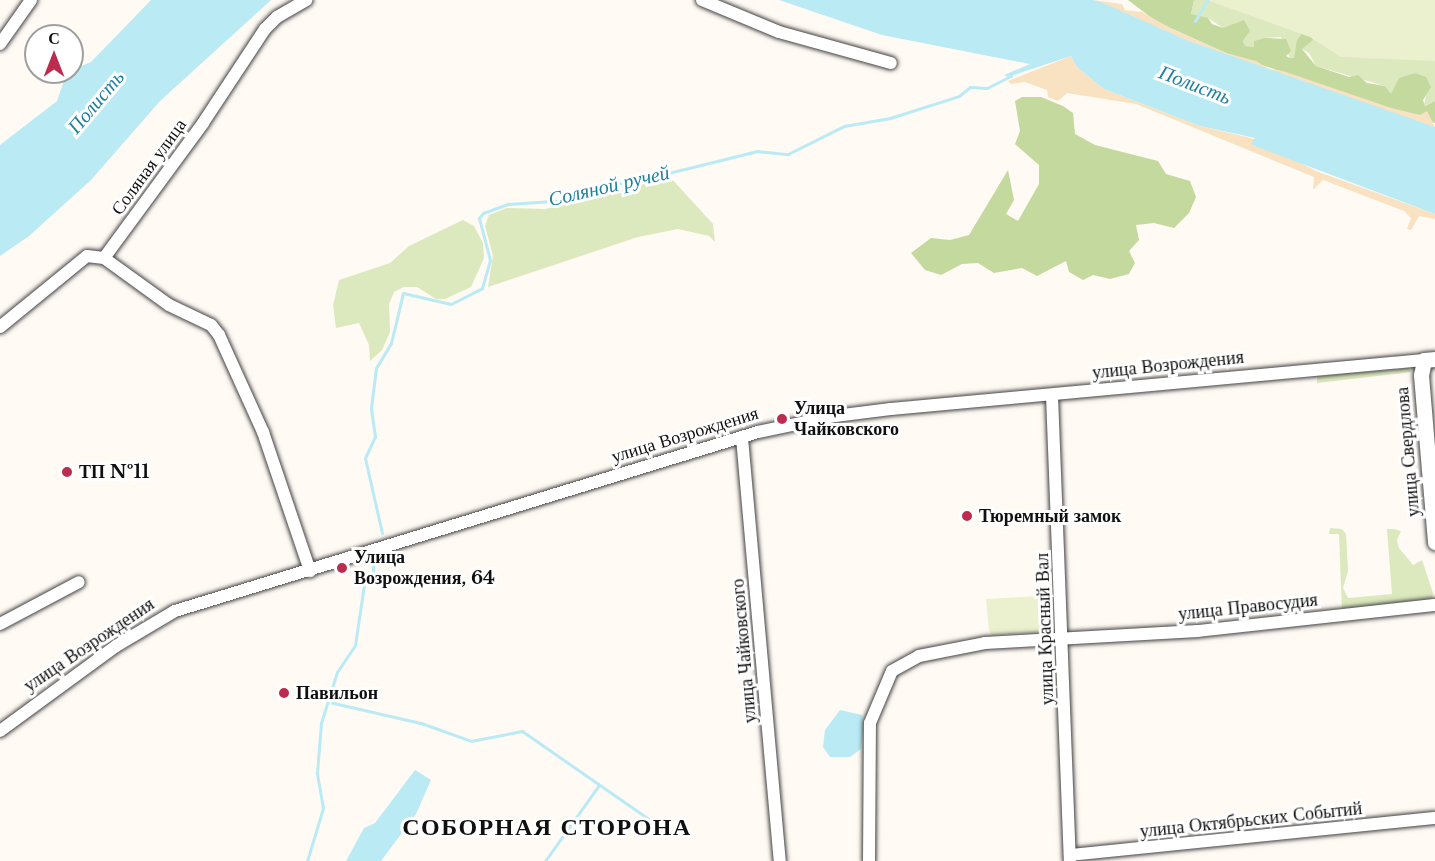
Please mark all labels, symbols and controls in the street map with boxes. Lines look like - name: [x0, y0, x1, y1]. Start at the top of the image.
- north arrow: [24, 24, 84, 84]
- text: С: [48, 28, 60, 48]
- water label: Полисть: [1156, 60, 1234, 110]
- water label: Полисть: [63, 66, 129, 138]
- street label: Соляная улица: [107, 115, 191, 219]
- water label: Соляной ручей: [546, 160, 672, 212]
- street label: улица Возрождения: [1091, 346, 1245, 384]
- street label: улица Свердлова: [1392, 386, 1424, 518]
- place label: Улица Чайковского: [794, 398, 899, 440]
- street label: улица Возрождения: [609, 402, 761, 468]
- marker: Улица Чайковского: [775, 412, 789, 426]
- place label: ТП №11: [79, 461, 149, 483]
- marker: ТП №11: [60, 465, 74, 479]
- place label: Тюремный замок: [979, 505, 1121, 527]
- marker: Тюремный замок: [960, 509, 974, 523]
- place label: Улица Возрождения, 64: [354, 547, 495, 590]
- street label: улица Красный Вал: [1032, 553, 1058, 705]
- marker: Улица Возрождения, 64: [335, 561, 349, 575]
- street label: улица Чайковского: [727, 578, 761, 724]
- street label: улица Правосудия: [1177, 589, 1319, 625]
- street label: улица Возрождения: [20, 593, 158, 697]
- place label: Павильон: [296, 682, 378, 704]
- marker: Павильон: [277, 686, 291, 700]
- street label: улица Октябрьских Событий: [1139, 798, 1363, 842]
- district label: СОБОРНАЯ СТОРОНА: [402, 813, 692, 841]

